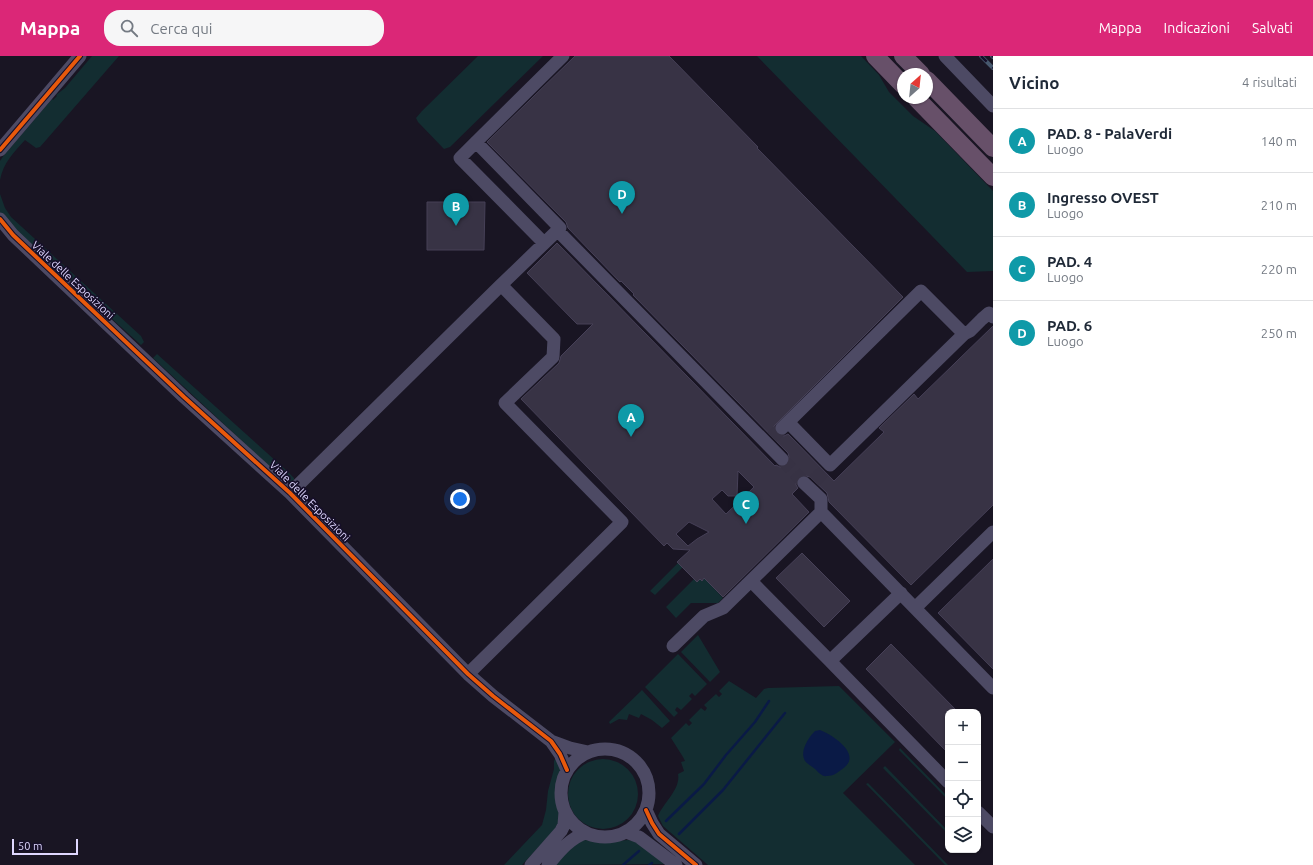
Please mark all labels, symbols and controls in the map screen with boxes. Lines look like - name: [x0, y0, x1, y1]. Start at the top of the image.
- search box: [104, 10, 384, 46]
- text: Mappa: [20, 17, 80, 39]
- icon: search: [118, 17, 140, 39]
- text: Cerca qui: [150, 20, 213, 37]
- text: Mappa: [1099, 20, 1142, 36]
- text: Indicazioni: [1164, 20, 1230, 36]
- text: Salvati: [1252, 20, 1293, 36]
- north arrow: [897, 68, 933, 104]
- text: Vicino: [1009, 73, 1059, 92]
- text: 4 risultati: [1242, 75, 1297, 89]
- text: PAD. 8 - PalaVerdi: [1047, 125, 1172, 142]
- text: A: [1017, 134, 1027, 148]
- text: 140 m: [1261, 134, 1297, 148]
- text: Luogo: [1047, 142, 1084, 156]
- pin: D: [609, 181, 635, 214]
- text: Ingresso OVEST: [1047, 189, 1159, 206]
- pin: B: [443, 193, 469, 226]
- text: B: [1018, 198, 1026, 212]
- text: 210 m: [1261, 198, 1297, 212]
- text: Luogo: [1047, 206, 1084, 220]
- street label: Viale delle Esposizioni: [29, 239, 117, 321]
- text: PAD. 4: [1047, 253, 1092, 270]
- text: C: [1018, 262, 1026, 276]
- text: 220 m: [1261, 262, 1297, 276]
- text: Luogo: [1047, 270, 1084, 284]
- text: PAD. 6: [1047, 317, 1092, 334]
- text: D: [1017, 326, 1027, 340]
- text: 250 m: [1261, 326, 1297, 340]
- text: Luogo: [1047, 334, 1084, 348]
- pin: A: [618, 404, 644, 437]
- street label: Viale delle Esposizioni: [267, 458, 353, 544]
- your location: [450, 489, 470, 509]
- pin: C: [733, 491, 759, 524]
- map controls: [945, 709, 981, 853]
- button: +: [945, 709, 981, 745]
- button: −: [945, 745, 981, 781]
- button: locate: [945, 781, 981, 817]
- button: layers: [945, 817, 981, 853]
- scale bar: [12, 837, 78, 856]
- text: 50 m: [18, 840, 42, 852]

